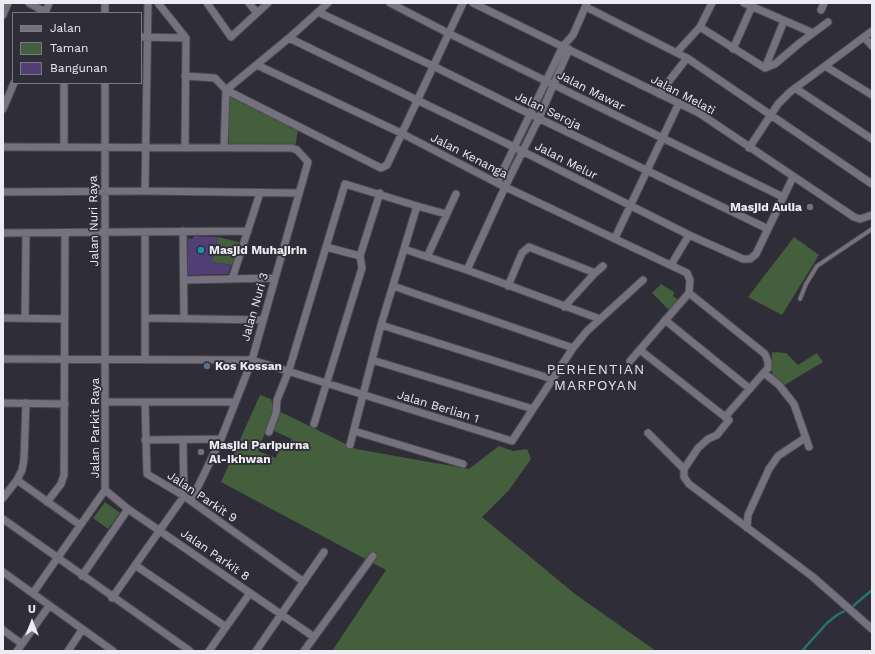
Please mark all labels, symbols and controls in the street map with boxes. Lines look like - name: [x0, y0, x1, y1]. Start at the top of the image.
- legend: [12, 12, 142, 84]
- text: Jalan: [50, 21, 81, 35]
- text: Taman: [50, 41, 88, 55]
- text: Bangunan: [50, 61, 108, 75]
- street label: Jalan Mawar: [555, 68, 627, 114]
- street label: Jalan Melati: [648, 72, 718, 118]
- street label: Jalan Seroja: [513, 89, 583, 133]
- street label: Jalan Kenanga: [428, 130, 510, 182]
- street label: Jalan Melur: [532, 139, 600, 183]
- street label: Jalan Nuri Raya: [86, 175, 102, 267]
- place label: Masjid Aulia: [730, 200, 802, 214]
- marker: Masjid Aulia: [805, 202, 815, 212]
- place label: Masjid Muhajirin: [209, 243, 307, 257]
- marker: Masjid Muhajirin: [196, 245, 206, 255]
- street label: Jalan Nuri 3: [238, 271, 272, 343]
- place label: Kos Kossan: [215, 359, 282, 373]
- marker: Kos Kossan: [202, 361, 212, 371]
- district label: PERHENTIAN MARPOYAN: [547, 362, 645, 394]
- street label: Jalan Parkit Raya: [88, 378, 102, 478]
- street label: Jalan Berlian 1: [395, 388, 481, 426]
- place label: Masjid Paripurna Al-Ikhwan: [209, 438, 309, 466]
- marker: Masjid Paripurna Al-Ikhwan: [196, 447, 206, 457]
- street label: Jalan Parkit 9: [164, 468, 240, 526]
- street label: Jalan Parkit 8: [178, 526, 252, 584]
- north arrow: [12, 602, 52, 642]
- text: U: [28, 603, 36, 616]

